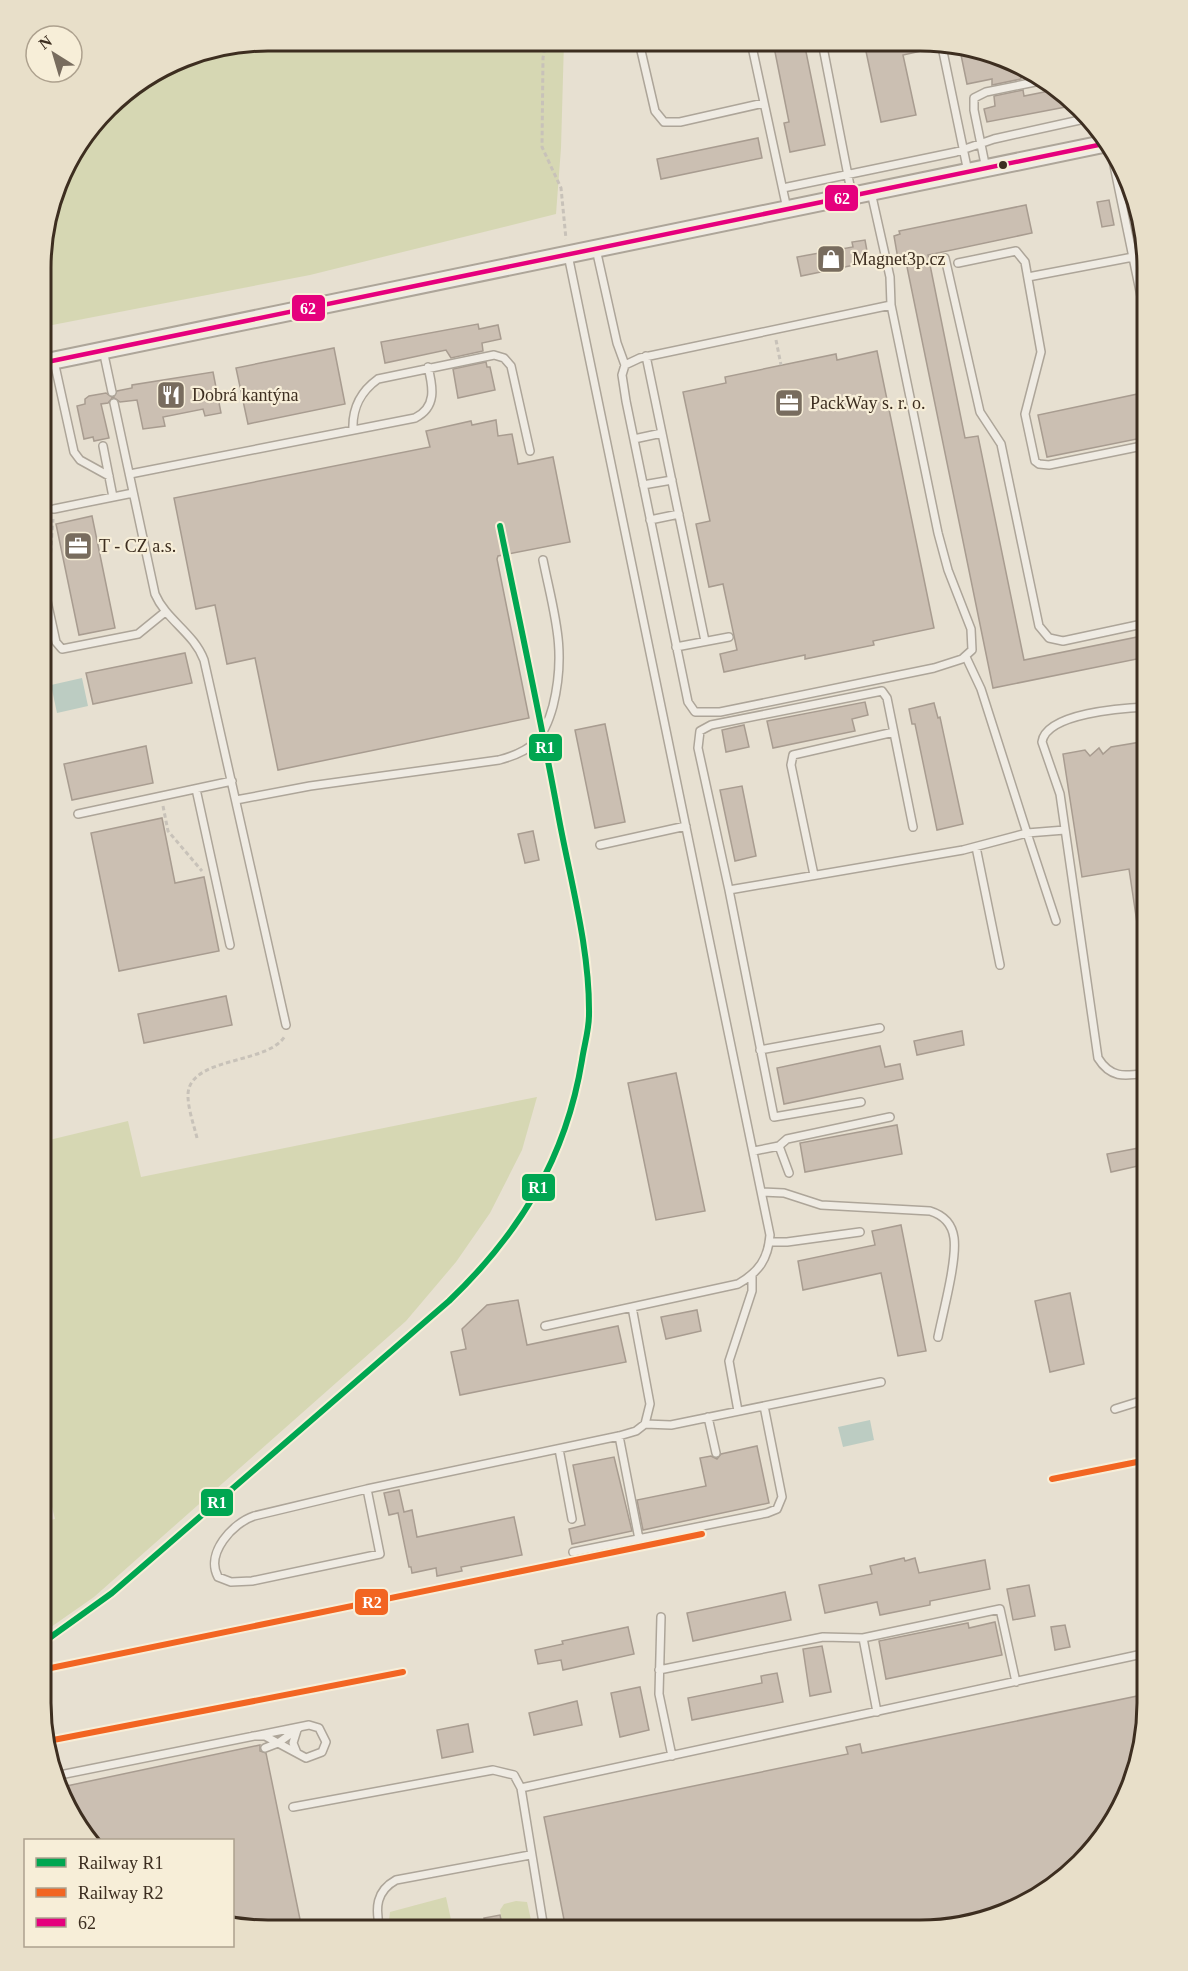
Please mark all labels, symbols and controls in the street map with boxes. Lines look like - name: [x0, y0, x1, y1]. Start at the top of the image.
- north arrow: [24, 24, 84, 84]
- text: N: [36, 32, 55, 53]
- unlabelled marker: [997, 159, 1009, 171]
- line badge: 62: [824, 184, 859, 212]
- text: 62: [834, 190, 850, 207]
- shop icon: Magnet3p.cz: [815, 243, 847, 275]
- place label: Magnet3p.cz: [852, 249, 945, 269]
- line badge: 62: [291, 294, 326, 322]
- text: 62: [300, 300, 316, 317]
- restaurant icon: Dobrá kantýna: [155, 379, 187, 411]
- place label: Dobrá kantýna: [192, 385, 298, 405]
- office icon: PackWay s. r. o.: [773, 387, 805, 419]
- place label: PackWay s. r. o.: [810, 393, 926, 413]
- office icon: T - CZ a.s.: [62, 530, 94, 562]
- place label: T - CZ a.s.: [99, 536, 176, 556]
- line badge: R1: [528, 733, 563, 762]
- text: R1: [535, 739, 555, 756]
- line badge: R1: [521, 1173, 556, 1202]
- text: R1: [528, 1179, 548, 1196]
- line badge: R1: [200, 1488, 234, 1517]
- text: R1: [207, 1494, 227, 1511]
- line badge: R2: [354, 1588, 389, 1616]
- text: R2: [362, 1594, 382, 1611]
- legend: [24, 1839, 234, 1947]
- text: Railway R1: [78, 1853, 164, 1873]
- text: Railway R2: [78, 1883, 164, 1903]
- text: 62: [78, 1913, 96, 1933]

